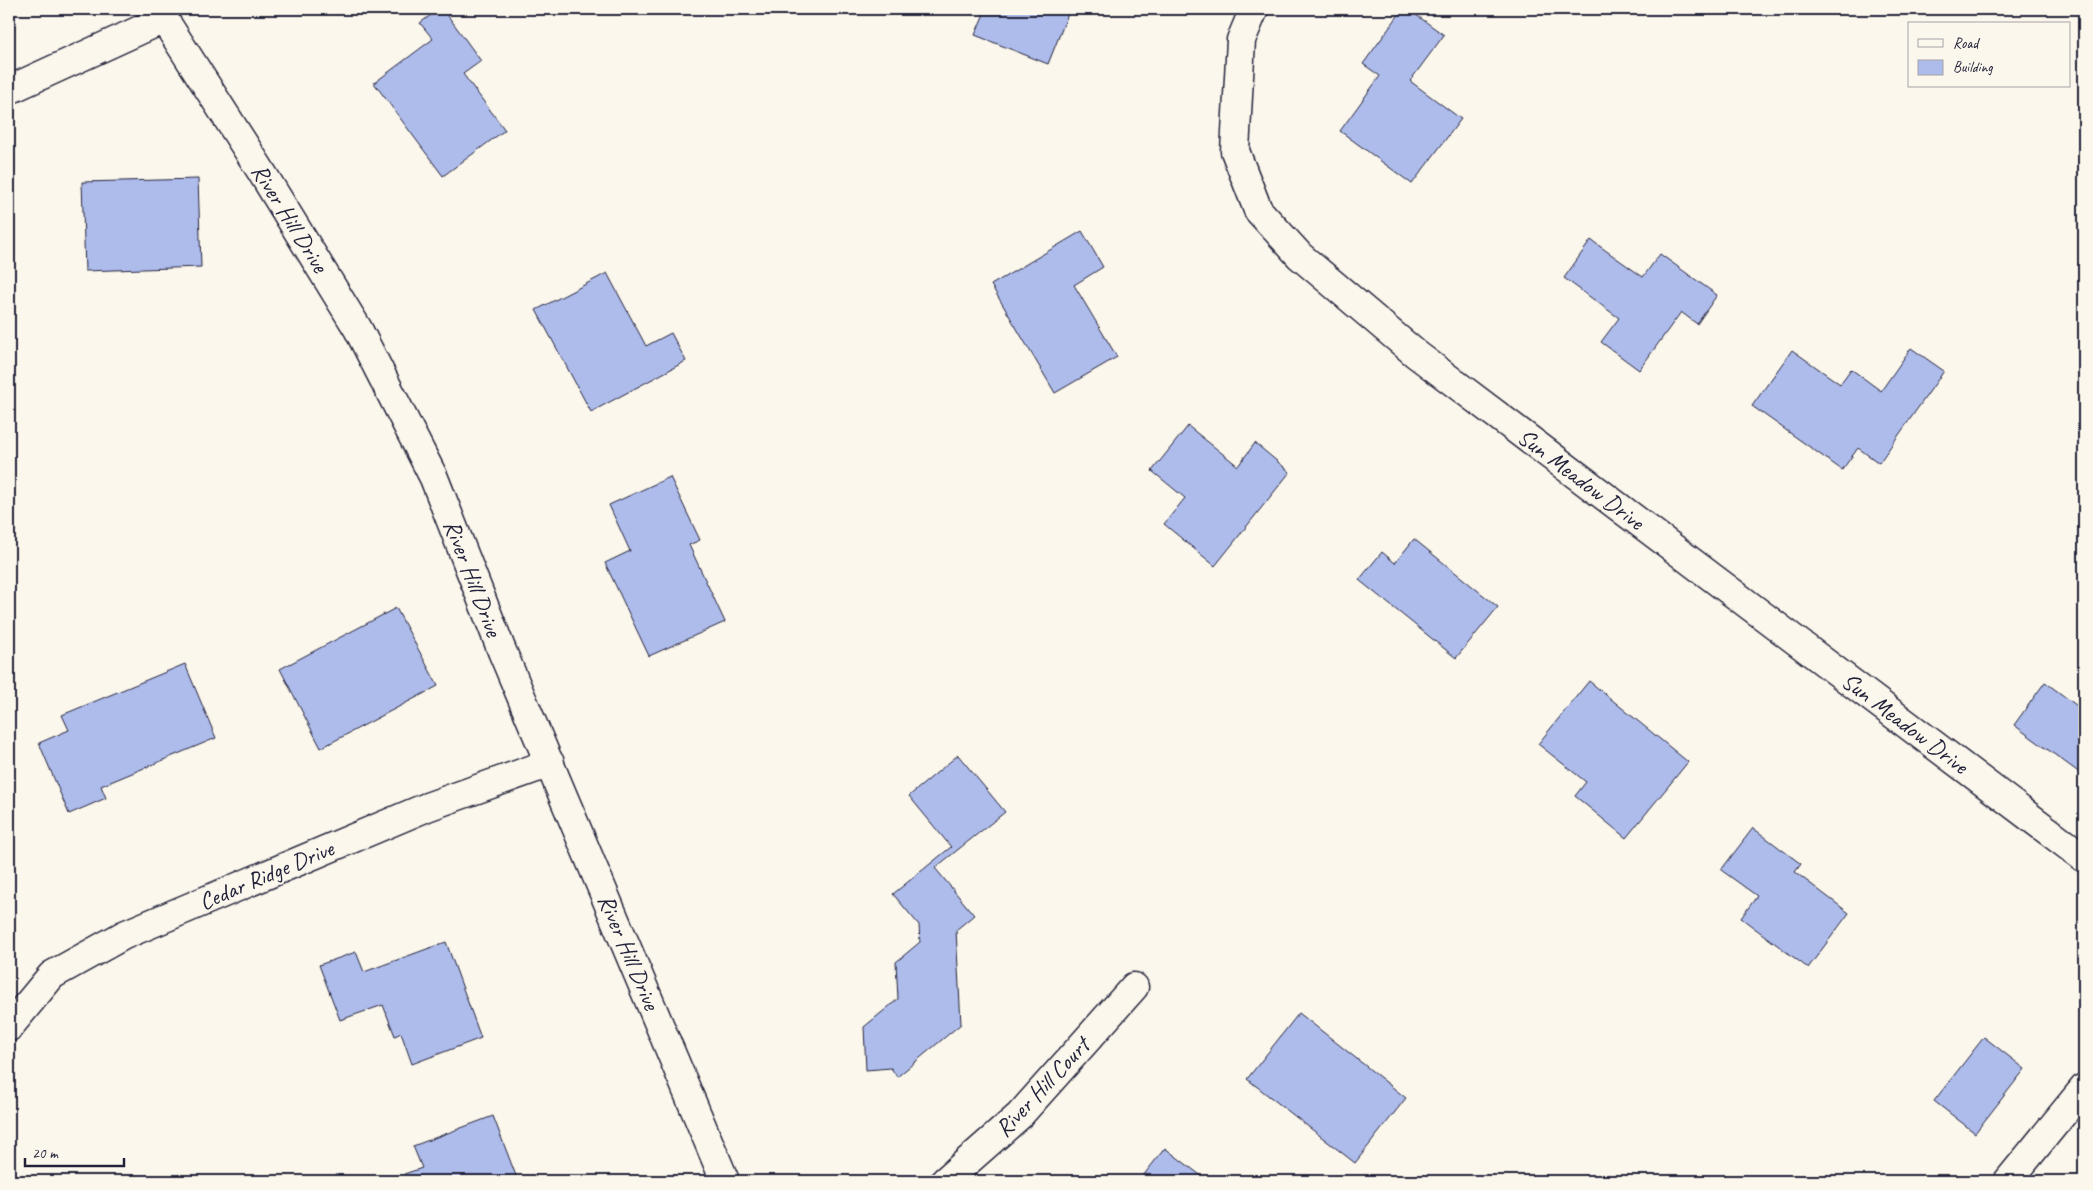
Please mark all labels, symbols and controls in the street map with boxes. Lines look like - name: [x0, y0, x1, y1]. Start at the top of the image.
- legend: [1908, 22, 2070, 88]
- text: Road: [1953, 34, 1980, 53]
- text: Building: [1953, 58, 1993, 77]
- street label: River Hill Drive: [245, 158, 336, 280]
- street label: Sun Meadow Drive: [1512, 422, 1652, 538]
- street label: River Hill Drive: [437, 515, 510, 643]
- street label: Sun Meadow Drive: [1836, 666, 1976, 782]
- street label: Cedar Ridge Drive: [194, 832, 340, 917]
- street label: River Hill Drive: [591, 890, 668, 1016]
- street label: River Hill Court: [988, 1029, 1098, 1143]
- scale bar: [25, 1135, 124, 1167]
- text: 20 m: [32, 1144, 59, 1163]

